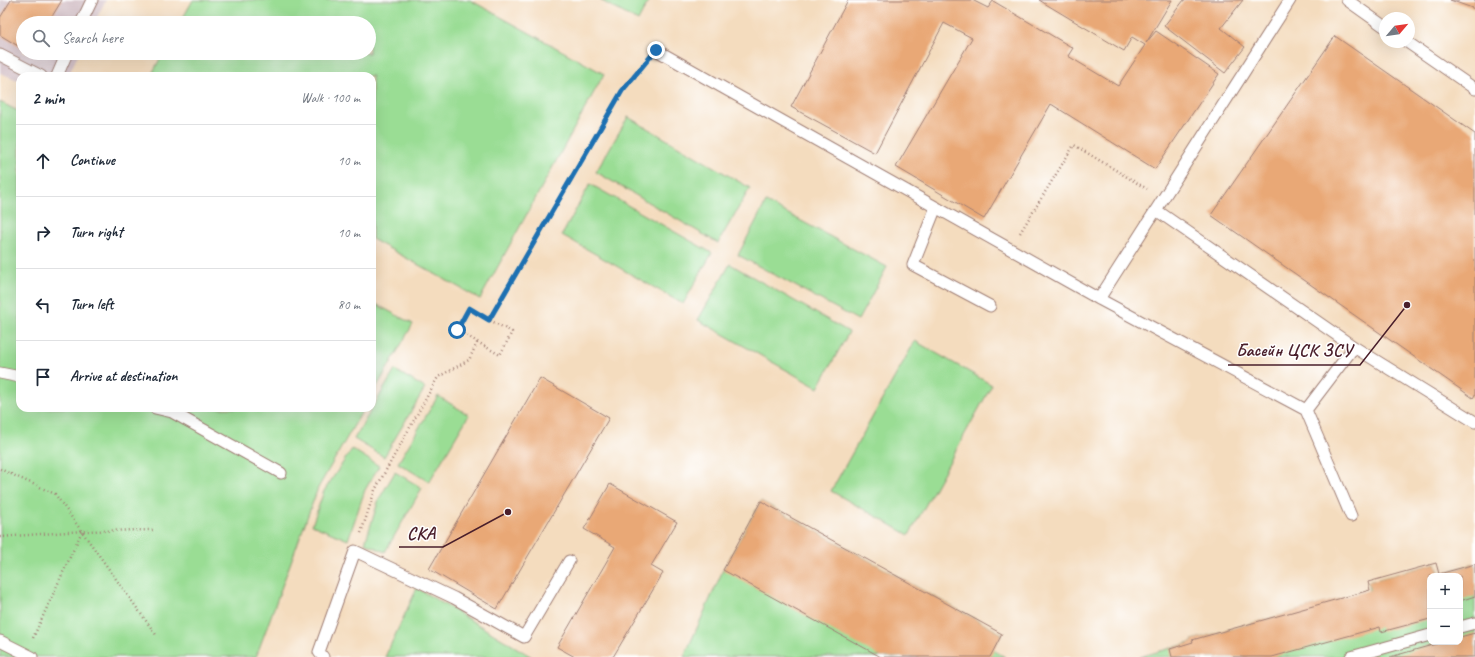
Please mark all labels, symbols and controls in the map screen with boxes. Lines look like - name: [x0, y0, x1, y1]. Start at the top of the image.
- north arrow: [1379, 12, 1415, 48]
- search box: [16, 16, 376, 60]
- icon: search: [30, 27, 52, 49]
- text: Search here: [62, 29, 123, 48]
- route end: [647, 41, 665, 59]
- text: 2 min: [32, 88, 65, 109]
- text: Walk · 100 m: [301, 90, 360, 106]
- icon: ahead: [32, 150, 54, 172]
- text: Continue: [70, 151, 115, 170]
- text: 10 m: [338, 153, 360, 169]
- icon: right: [32, 222, 54, 244]
- text: Turn right: [70, 223, 123, 242]
- text: 10 m: [338, 225, 360, 241]
- icon: left: [32, 294, 54, 316]
- text: Turn left: [70, 295, 113, 314]
- text: 80 m: [338, 297, 360, 313]
- route start: [448, 321, 466, 339]
- callout: Басейн ЦСК ЗСУ: [1228, 335, 1360, 365]
- text: Басейн ЦСК ЗСУ: [1236, 339, 1355, 361]
- icon: arrive: [32, 366, 54, 388]
- text: Arrive at destination: [70, 367, 177, 386]
- callout: СКА: [399, 517, 443, 547]
- text: СКА: [407, 522, 437, 544]
- map controls: [1427, 573, 1463, 645]
- button: +: [1427, 573, 1463, 609]
- button: −: [1427, 609, 1463, 645]

